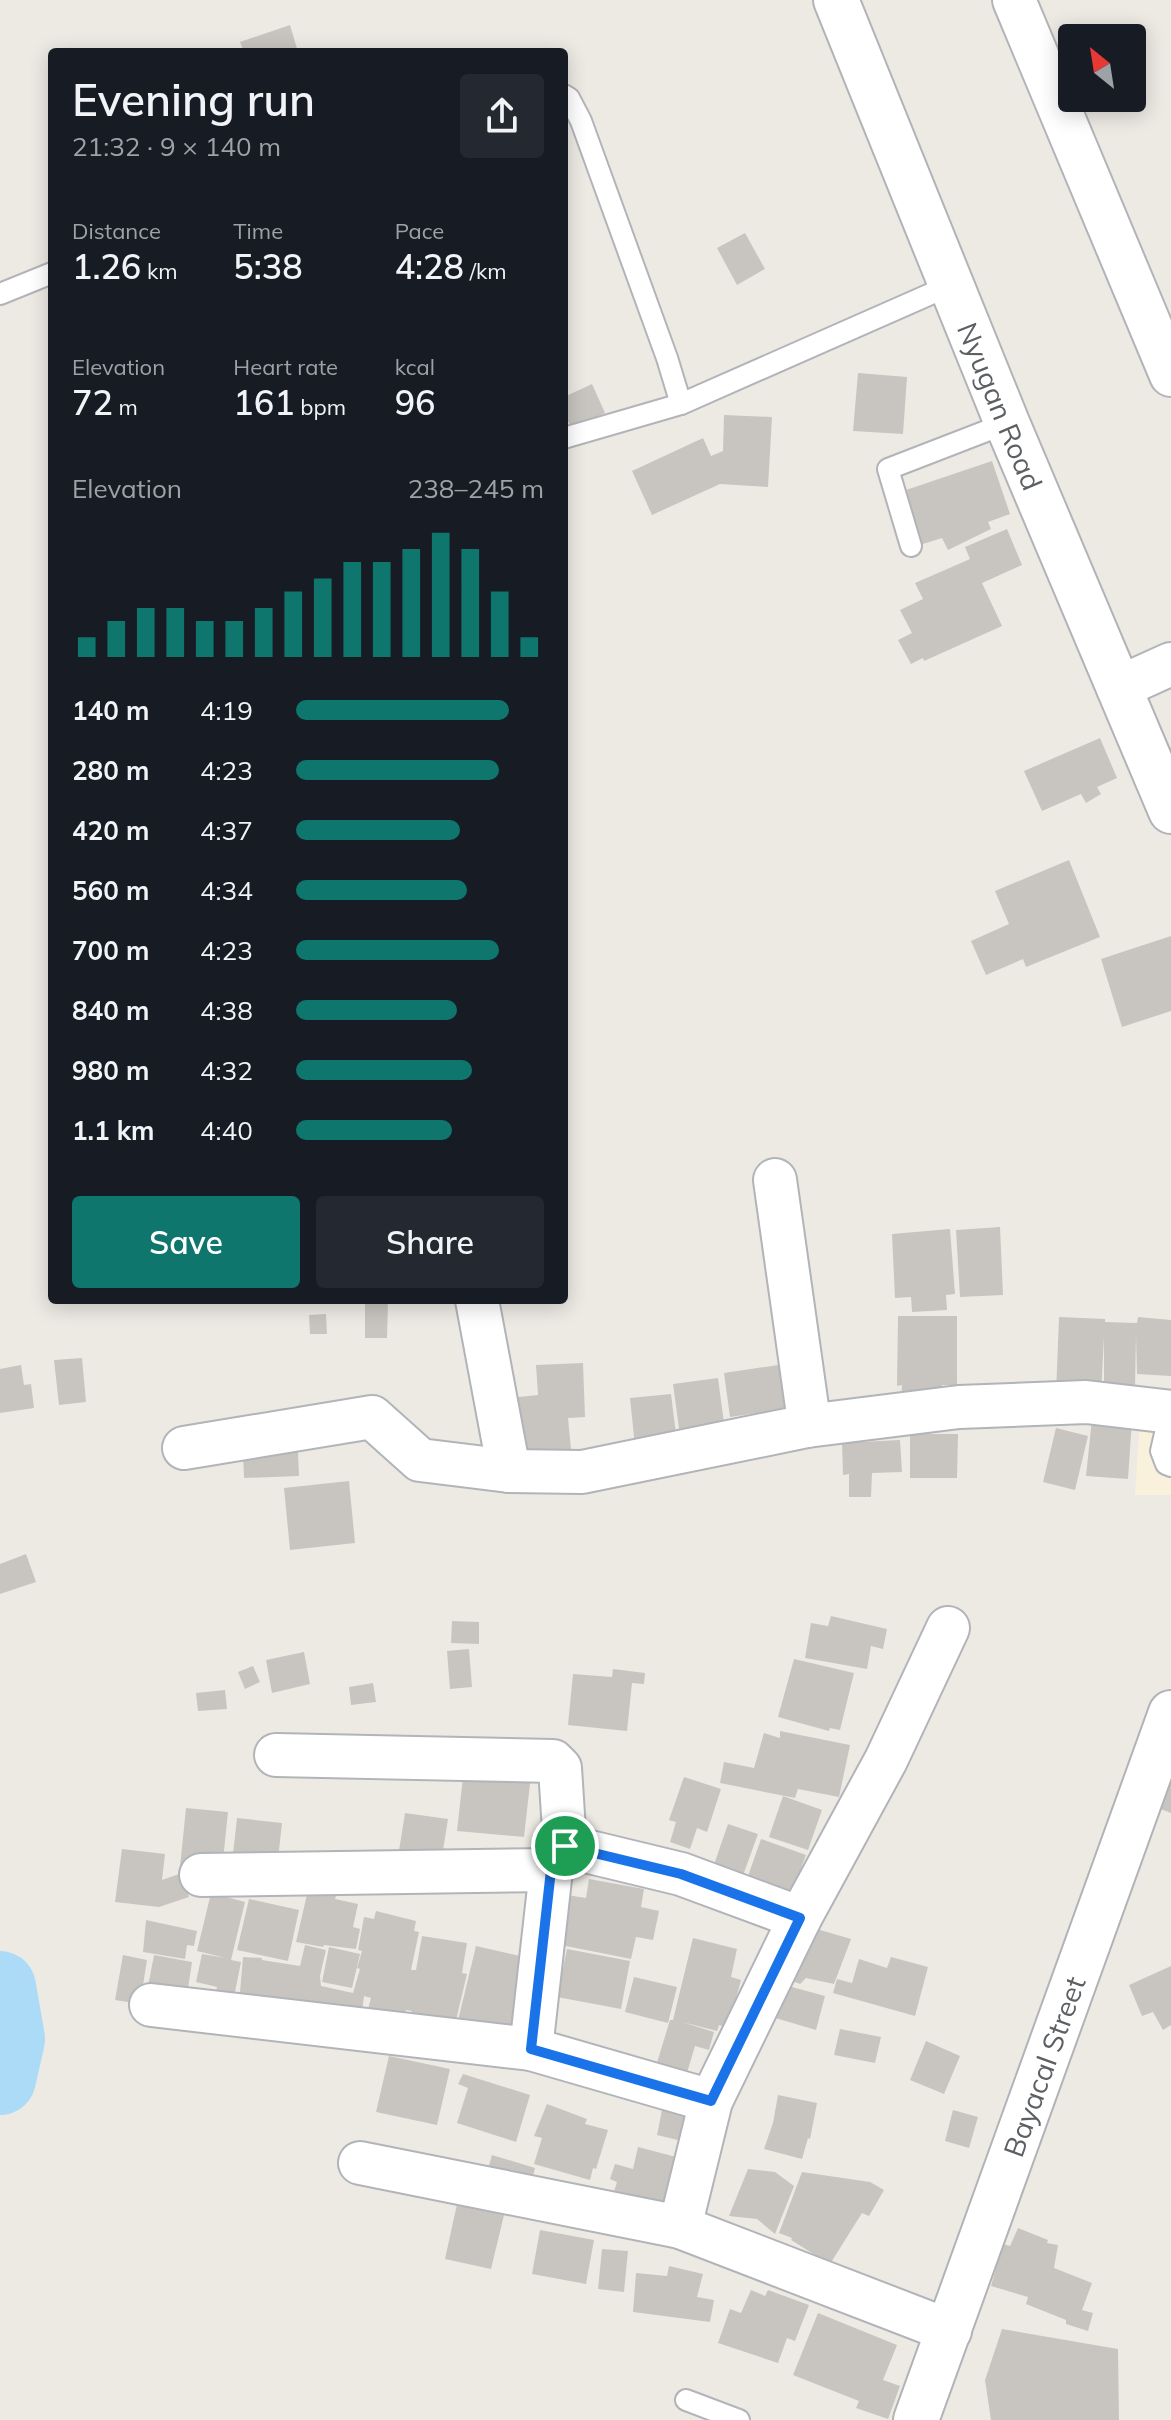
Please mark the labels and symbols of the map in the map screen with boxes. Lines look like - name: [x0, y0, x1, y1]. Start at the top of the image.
- north arrow: [1058, 24, 1146, 112]
- street label: Nyugan Road: [951, 317, 1051, 495]
- pin: [531, 1812, 599, 1880]
- street label: Bayacal Street: [995, 1971, 1092, 2161]

